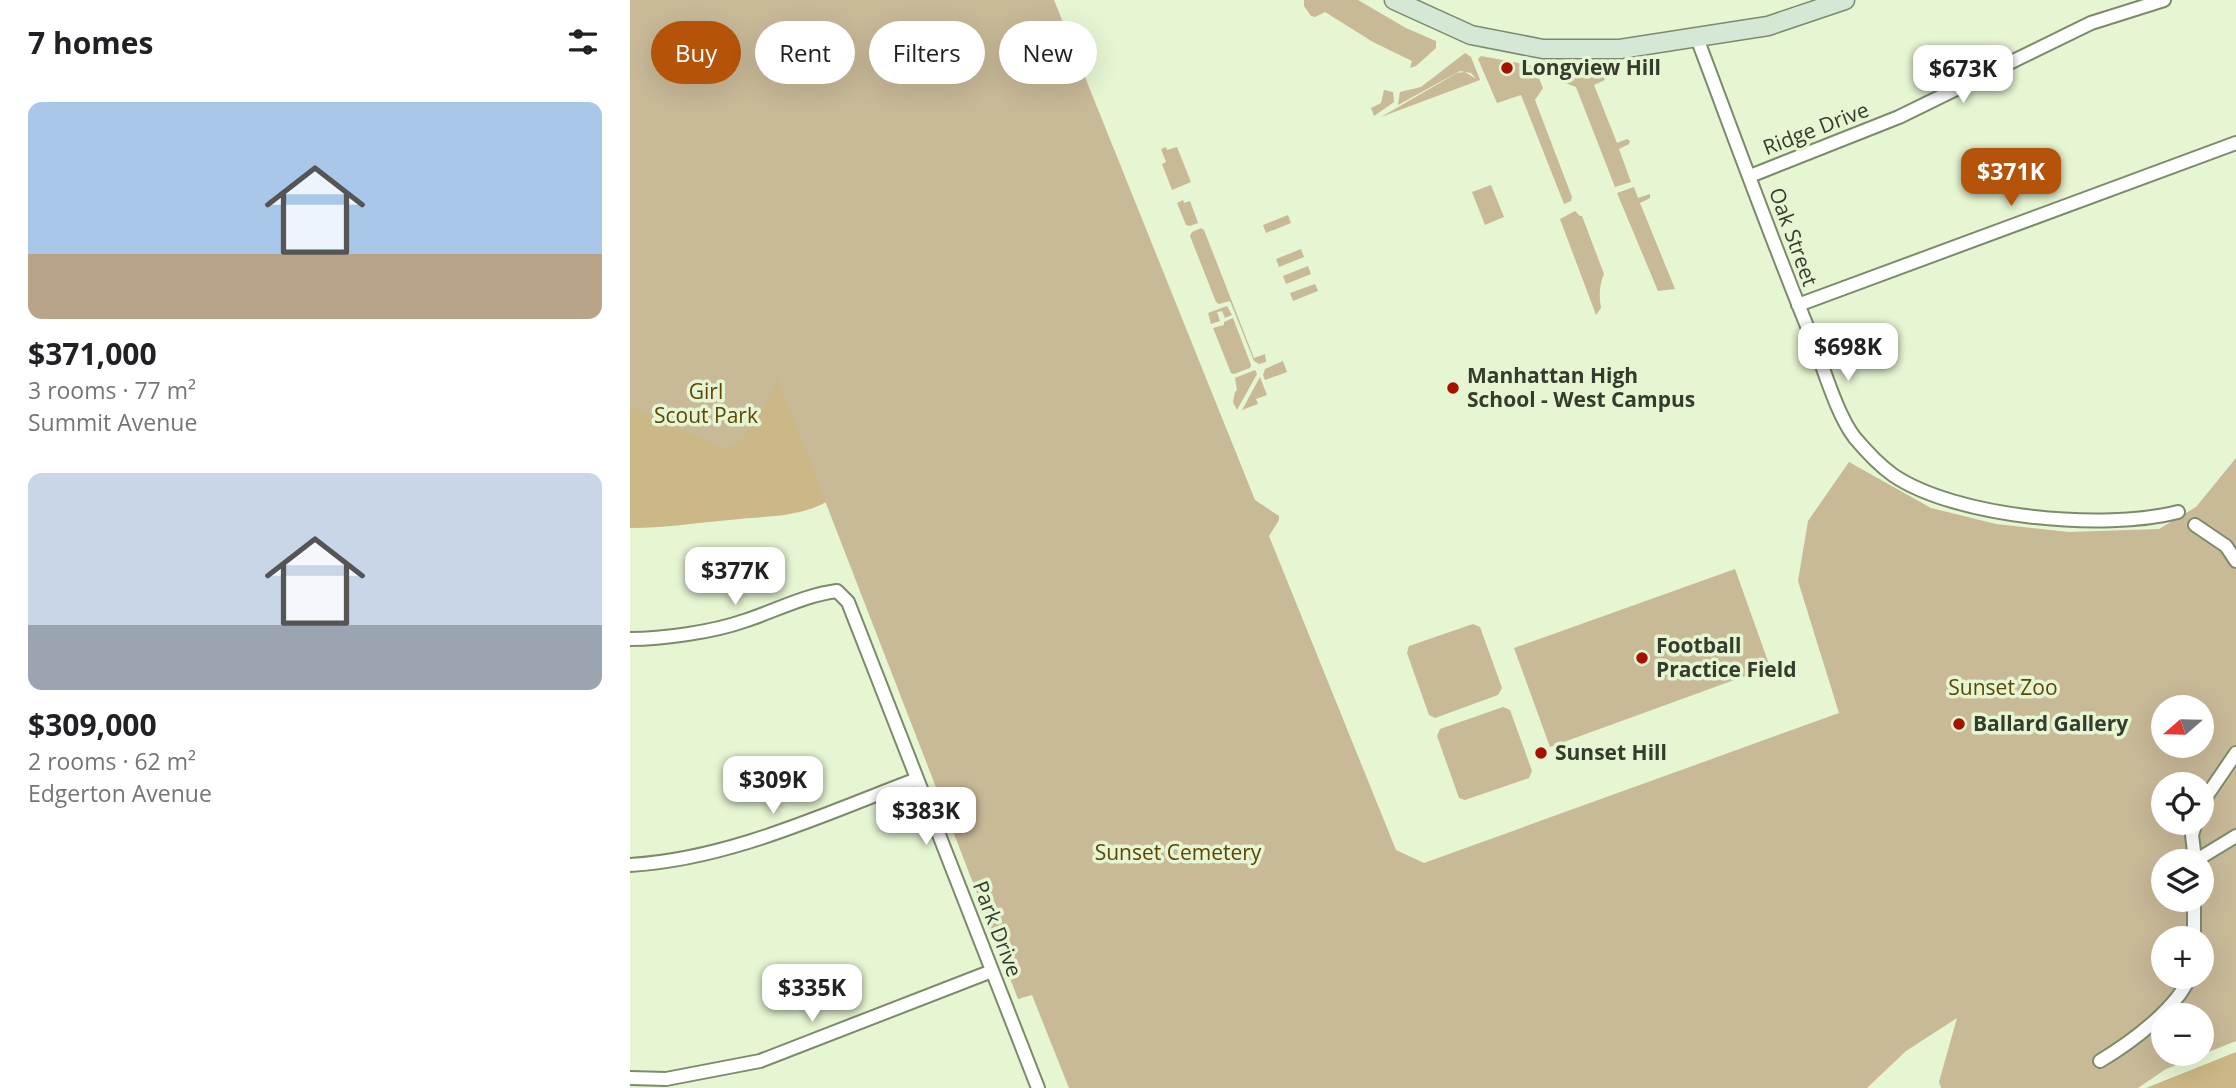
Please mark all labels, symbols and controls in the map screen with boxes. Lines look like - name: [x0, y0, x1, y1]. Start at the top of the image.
- chip: Buy: [651, 21, 741, 84]
- chip: Rent: [755, 21, 855, 84]
- chip: Filters: [869, 21, 985, 84]
- chip: New: [999, 21, 1097, 84]
- text: 7 homes: [28, 22, 153, 63]
- icon: filters: [564, 23, 602, 61]
- pin: $673K: [1914, 46, 2012, 105]
- text: $673K: [1929, 52, 1997, 84]
- place label: Longview Hill: [1521, 53, 1661, 81]
- marker: Longview Hill: [1499, 60, 1515, 76]
- street label: Ridge Drive: [1759, 95, 1873, 161]
- icon: home: [252, 147, 378, 273]
- pin: $371K: [1962, 148, 2060, 208]
- text: $371K: [1977, 155, 2045, 187]
- street label: Oak Street: [1763, 183, 1825, 290]
- pin: $698K: [1799, 324, 1897, 383]
- text: $698K: [1814, 330, 1882, 362]
- text: $371,000: [28, 333, 157, 374]
- place label: Manhattan High School - West Campus: [1467, 361, 1695, 413]
- text: 3 rooms · 77 m²: [28, 374, 196, 406]
- park label: Girl Scout Park: [654, 377, 758, 429]
- marker: Manhattan High School - West Campus: [1445, 380, 1461, 396]
- text: Summit Avenue: [28, 406, 197, 438]
- icon: home: [252, 518, 378, 644]
- pin: $377K: [686, 548, 784, 607]
- text: $377K: [701, 554, 769, 586]
- place label: Football Practice Field: [1656, 631, 1796, 683]
- marker: Football Practice Field: [1634, 650, 1650, 666]
- park label: Sunset Zoo: [1948, 673, 2058, 701]
- north arrow: [2151, 695, 2214, 758]
- map controls: [2151, 695, 2214, 1066]
- text: $309,000: [28, 704, 157, 745]
- place label: Ballard Gallery: [1973, 709, 2128, 737]
- marker: Ballard Gallery: [1951, 716, 1967, 732]
- place label: Sunset Hill: [1555, 738, 1667, 766]
- text: 2 rooms · 62 m²: [28, 745, 196, 777]
- marker: Sunset Hill: [1533, 745, 1549, 761]
- pin: $309K: [724, 756, 822, 816]
- text: $309K: [739, 763, 807, 795]
- button: locate: [2151, 772, 2214, 835]
- text: Edgerton Avenue: [28, 777, 212, 809]
- pin: $383K: [877, 788, 975, 847]
- text: $383K: [892, 794, 960, 826]
- park label: Sunset Cemetery: [1095, 838, 1262, 866]
- button: layers: [2151, 849, 2214, 912]
- street label: Park Drive: [967, 877, 1029, 981]
- button: +: [2151, 926, 2214, 989]
- pin: $335K: [763, 964, 861, 1024]
- text: $335K: [778, 971, 846, 1003]
- button: −: [2151, 1003, 2214, 1066]

